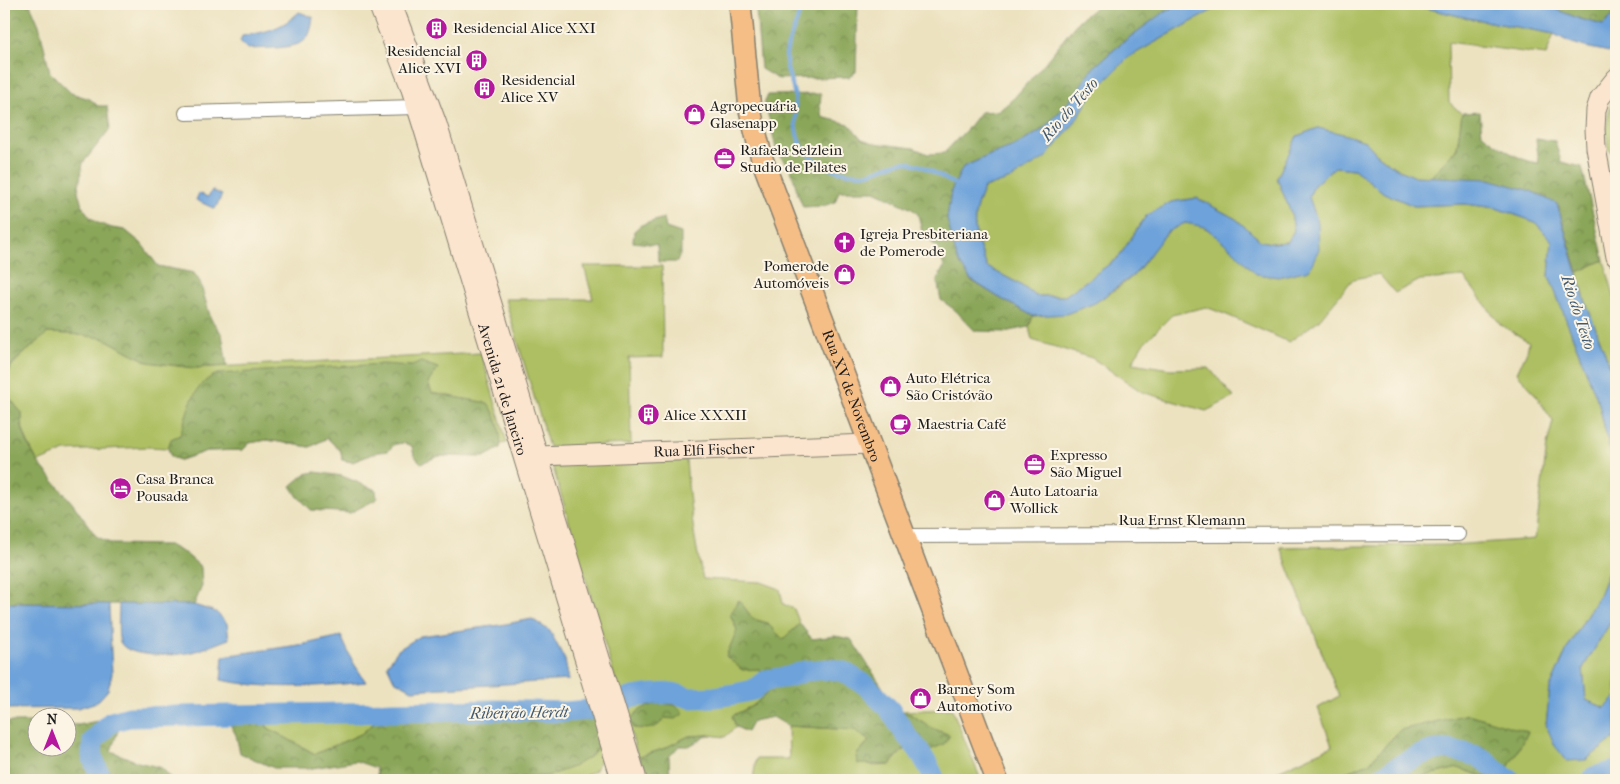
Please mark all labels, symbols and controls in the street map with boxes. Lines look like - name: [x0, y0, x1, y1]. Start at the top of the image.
- building icon: Residencial Alice XXI: [425, 16, 449, 40]
- place label: Residencial Alice XXI: [453, 19, 596, 37]
- place label: Residencial Alice XVI: [387, 42, 461, 77]
- building icon: Residencial Alice XVI: [465, 48, 489, 72]
- place label: Residencial Alice XV: [500, 71, 575, 106]
- water label: Rio do Testo: [1036, 74, 1102, 146]
- building icon: Residencial Alice XV: [473, 77, 497, 101]
- place label: Agropecuária Glasenapp: [709, 97, 798, 132]
- shop icon: Agropecuária Glasenapp: [682, 103, 706, 127]
- place label: Rafaela Selzlein Studio de Pilates: [740, 141, 847, 176]
- office icon: Rafaela Selzlein Studio de Pilates: [712, 147, 736, 171]
- place label: Igreja Presbiteriana de Pomerode: [860, 225, 989, 260]
- church icon: Igreja Presbiteriana de Pomerode: [832, 231, 856, 255]
- place label: Pomerode Automóveis: [753, 257, 830, 292]
- shop icon: Pomerode Automóveis: [833, 263, 857, 287]
- water label: Rio do Testo: [1557, 271, 1600, 352]
- street label: Avenida 21 de Janeiro: [474, 320, 531, 458]
- street label: Rua XV de Novembro: [818, 327, 885, 465]
- place label: Auto Elétrica São Cristóvão: [905, 369, 993, 404]
- shop icon: Auto Elétrica São Cristóvão: [878, 375, 902, 399]
- building icon: Alice XXXII: [636, 403, 660, 427]
- place label: Alice XXXII: [663, 406, 747, 424]
- cafe icon: Maestria Café: [889, 412, 913, 436]
- place label: Maestria Café: [917, 415, 1007, 433]
- street label: Rua Elfi Fischer: [653, 439, 755, 461]
- place label: Expresso São Miguel: [1050, 446, 1122, 481]
- office icon: Expresso São Miguel: [1022, 452, 1046, 476]
- place label: Casa Branca Pousada: [136, 470, 215, 505]
- hotel icon: Casa Branca Pousada: [108, 476, 132, 500]
- place label: Auto Latoaria Wollick: [1009, 482, 1099, 517]
- shop icon: Auto Latoaria Wollick: [982, 488, 1006, 512]
- street label: Rua Ernst Klemann: [1119, 511, 1246, 529]
- place label: Barney Som Automotivo: [936, 680, 1015, 715]
- shop icon: Barney Som Automotivo: [909, 686, 933, 710]
- water label: Ribeirão Herdt: [469, 702, 570, 723]
- north arrow: [28, 706, 78, 756]
- text: N: [47, 711, 58, 728]

